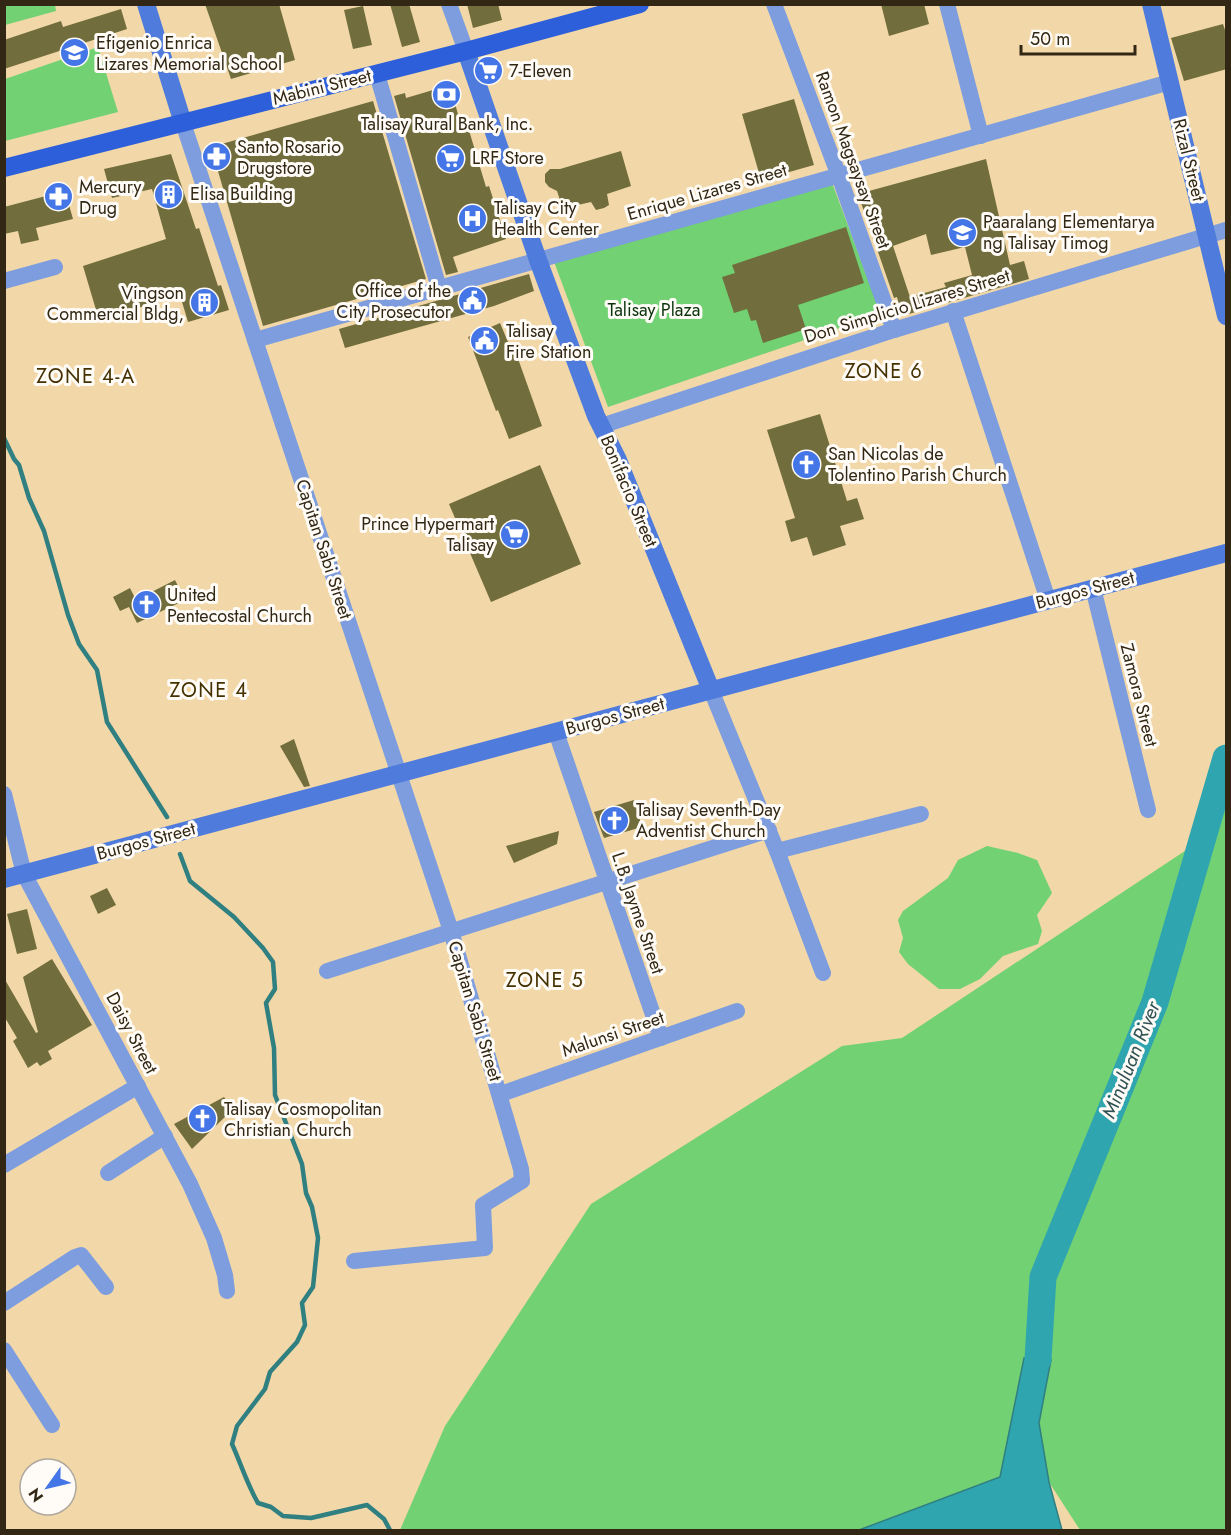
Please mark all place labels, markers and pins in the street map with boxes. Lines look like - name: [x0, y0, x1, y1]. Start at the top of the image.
- place label: Efigenio Enrica Lizares Memorial School: [96, 30, 282, 77]
- school or university icon: Efigenio Enrica Lizares Memorial School: [59, 37, 91, 69]
- supermarket icon: 7-Eleven: [472, 55, 504, 87]
- place label: 7-Eleven: [509, 58, 572, 84]
- bank icon: Talisay Rural Bank, Inc.: [431, 79, 463, 111]
- place label: Talisay Rural Bank, Inc.: [361, 111, 533, 137]
- place label: Santo Rosario Drugstore: [237, 134, 341, 181]
- pharmacy icon: Santo Rosario Drugstore: [200, 141, 232, 173]
- supermarket icon: LRF Store: [435, 142, 467, 174]
- place label: LRF Store: [472, 145, 544, 171]
- place label: Mercury Drug: [79, 174, 142, 221]
- building icon: Elisa Building: [153, 178, 185, 210]
- pharmacy icon: Mercury Drug: [42, 181, 74, 213]
- place label: Elisa Building: [190, 181, 293, 207]
- place label: Talisay City Health Center: [494, 195, 600, 242]
- hospital icon: Talisay City Health Center: [457, 202, 489, 234]
- place label: Paaralang Elementarya ng Talisay Timog: [983, 209, 1155, 256]
- school or university icon: Paaralang Elementarya ng Talisay Timog: [946, 216, 978, 248]
- place label: Office of the City Prosecutor: [336, 278, 452, 325]
- place label: Vingson Commercial Bldg,: [47, 280, 184, 327]
- public building icon: Office of the City Prosecutor: [456, 285, 488, 317]
- building icon: Vingson Commercial Bldg,: [189, 287, 221, 319]
- place label: Talisay Fire Station: [506, 318, 591, 365]
- public building icon: Talisay Fire Station: [469, 325, 501, 357]
- place label: San Nicolas de Tolentino Parish Church: [828, 441, 1007, 488]
- church icon: San Nicolas de Tolentino Parish Church: [791, 448, 823, 480]
- place label: Prince Hypermart Talisay: [361, 511, 495, 558]
- supermarket icon: Prince Hypermart Talisay: [499, 518, 531, 550]
- place label: United Pentecostal Church: [167, 582, 312, 629]
- church icon: United Pentecostal Church: [130, 589, 162, 621]
- place label: Talisay Seventh-Day Adventist Church: [636, 797, 781, 844]
- church icon: Talisay Seventh-Day Adventist Church: [599, 804, 631, 836]
- place label: Talisay Cosmopolitan Christian Church: [224, 1096, 382, 1143]
- church icon: Talisay Cosmopolitan Christian Church: [187, 1103, 219, 1135]

